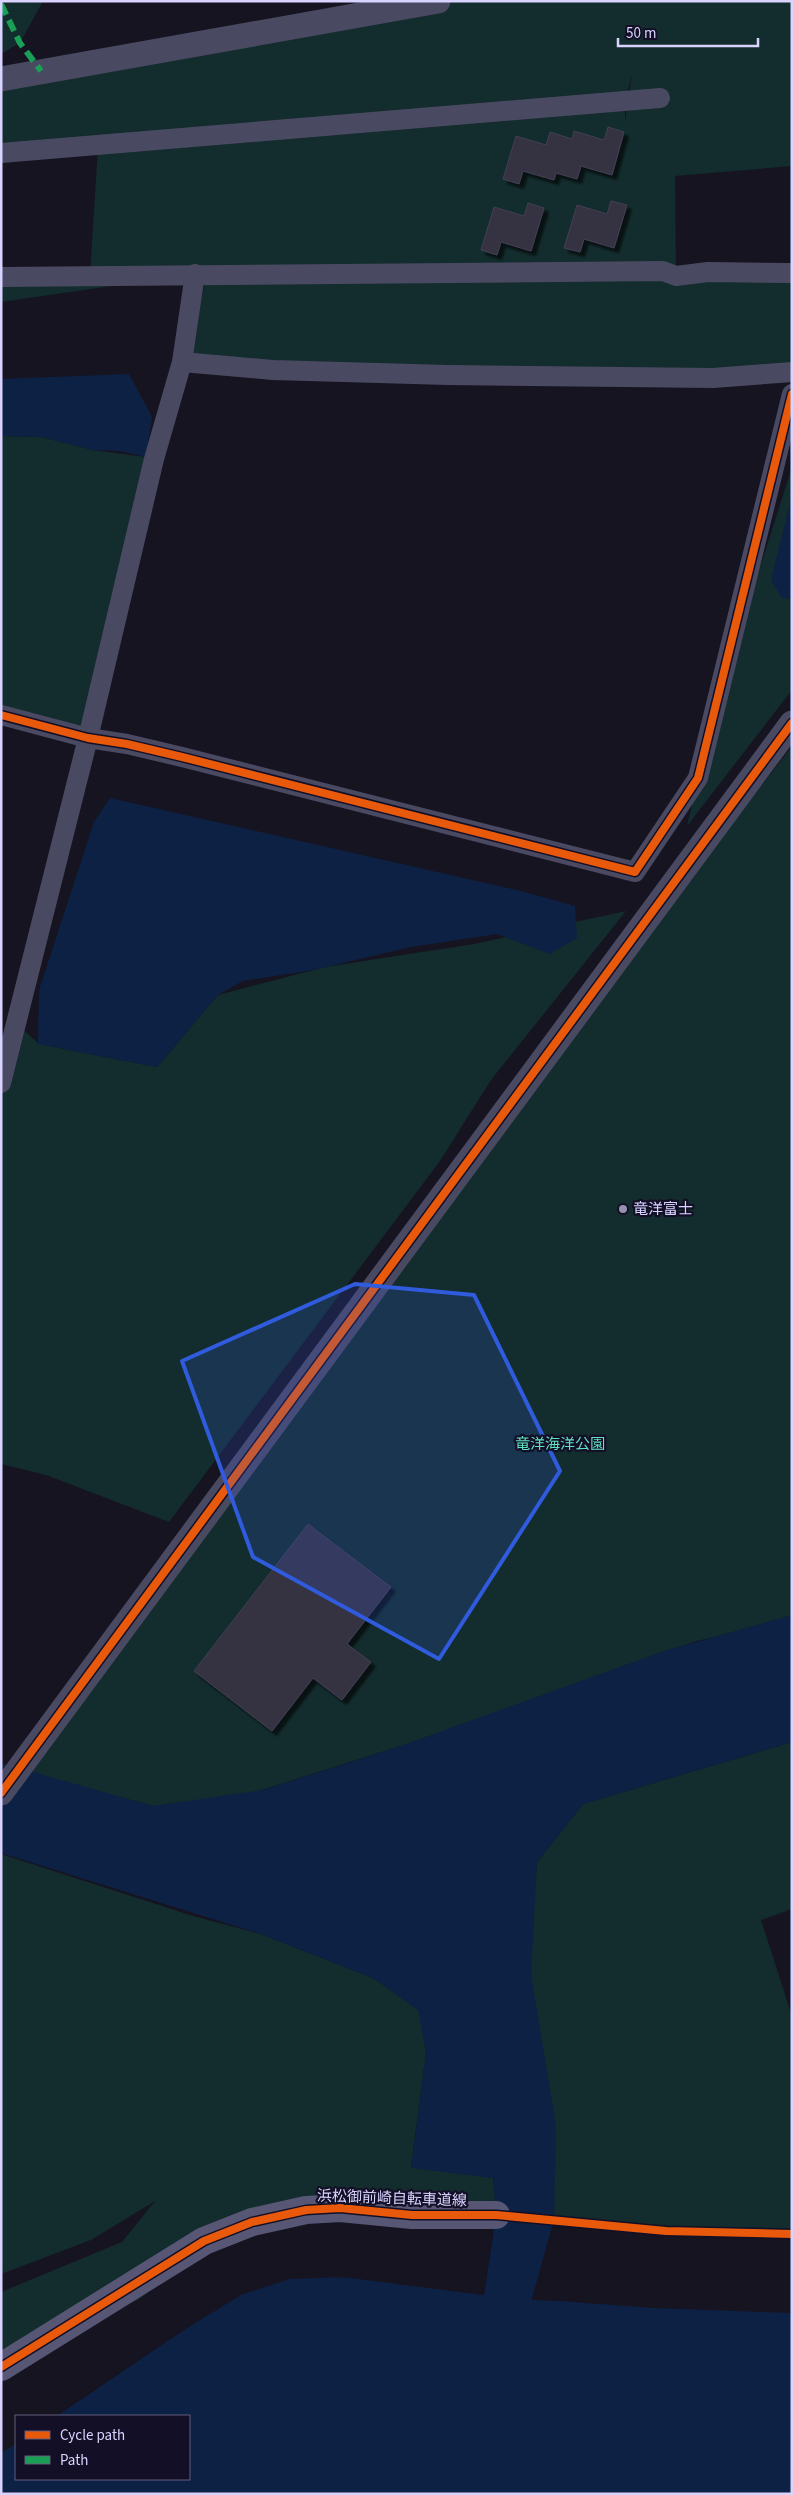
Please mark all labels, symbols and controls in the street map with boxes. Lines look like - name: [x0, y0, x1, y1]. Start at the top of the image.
- scale bar: [618, 15, 758, 47]
- text: 50 m: [626, 23, 656, 44]
- place label: 竜洋富士: [633, 1199, 693, 1220]
- marker: 竜洋富士: [617, 1203, 629, 1215]
- park label: 竜洋海洋公園: [515, 1434, 605, 1455]
- street label: 浜松御前崎自転車道線: [317, 2185, 467, 2212]
- legend: [15, 2415, 190, 2480]
- text: Cycle path: [60, 2425, 125, 2446]
- text: Path: [60, 2450, 88, 2471]

